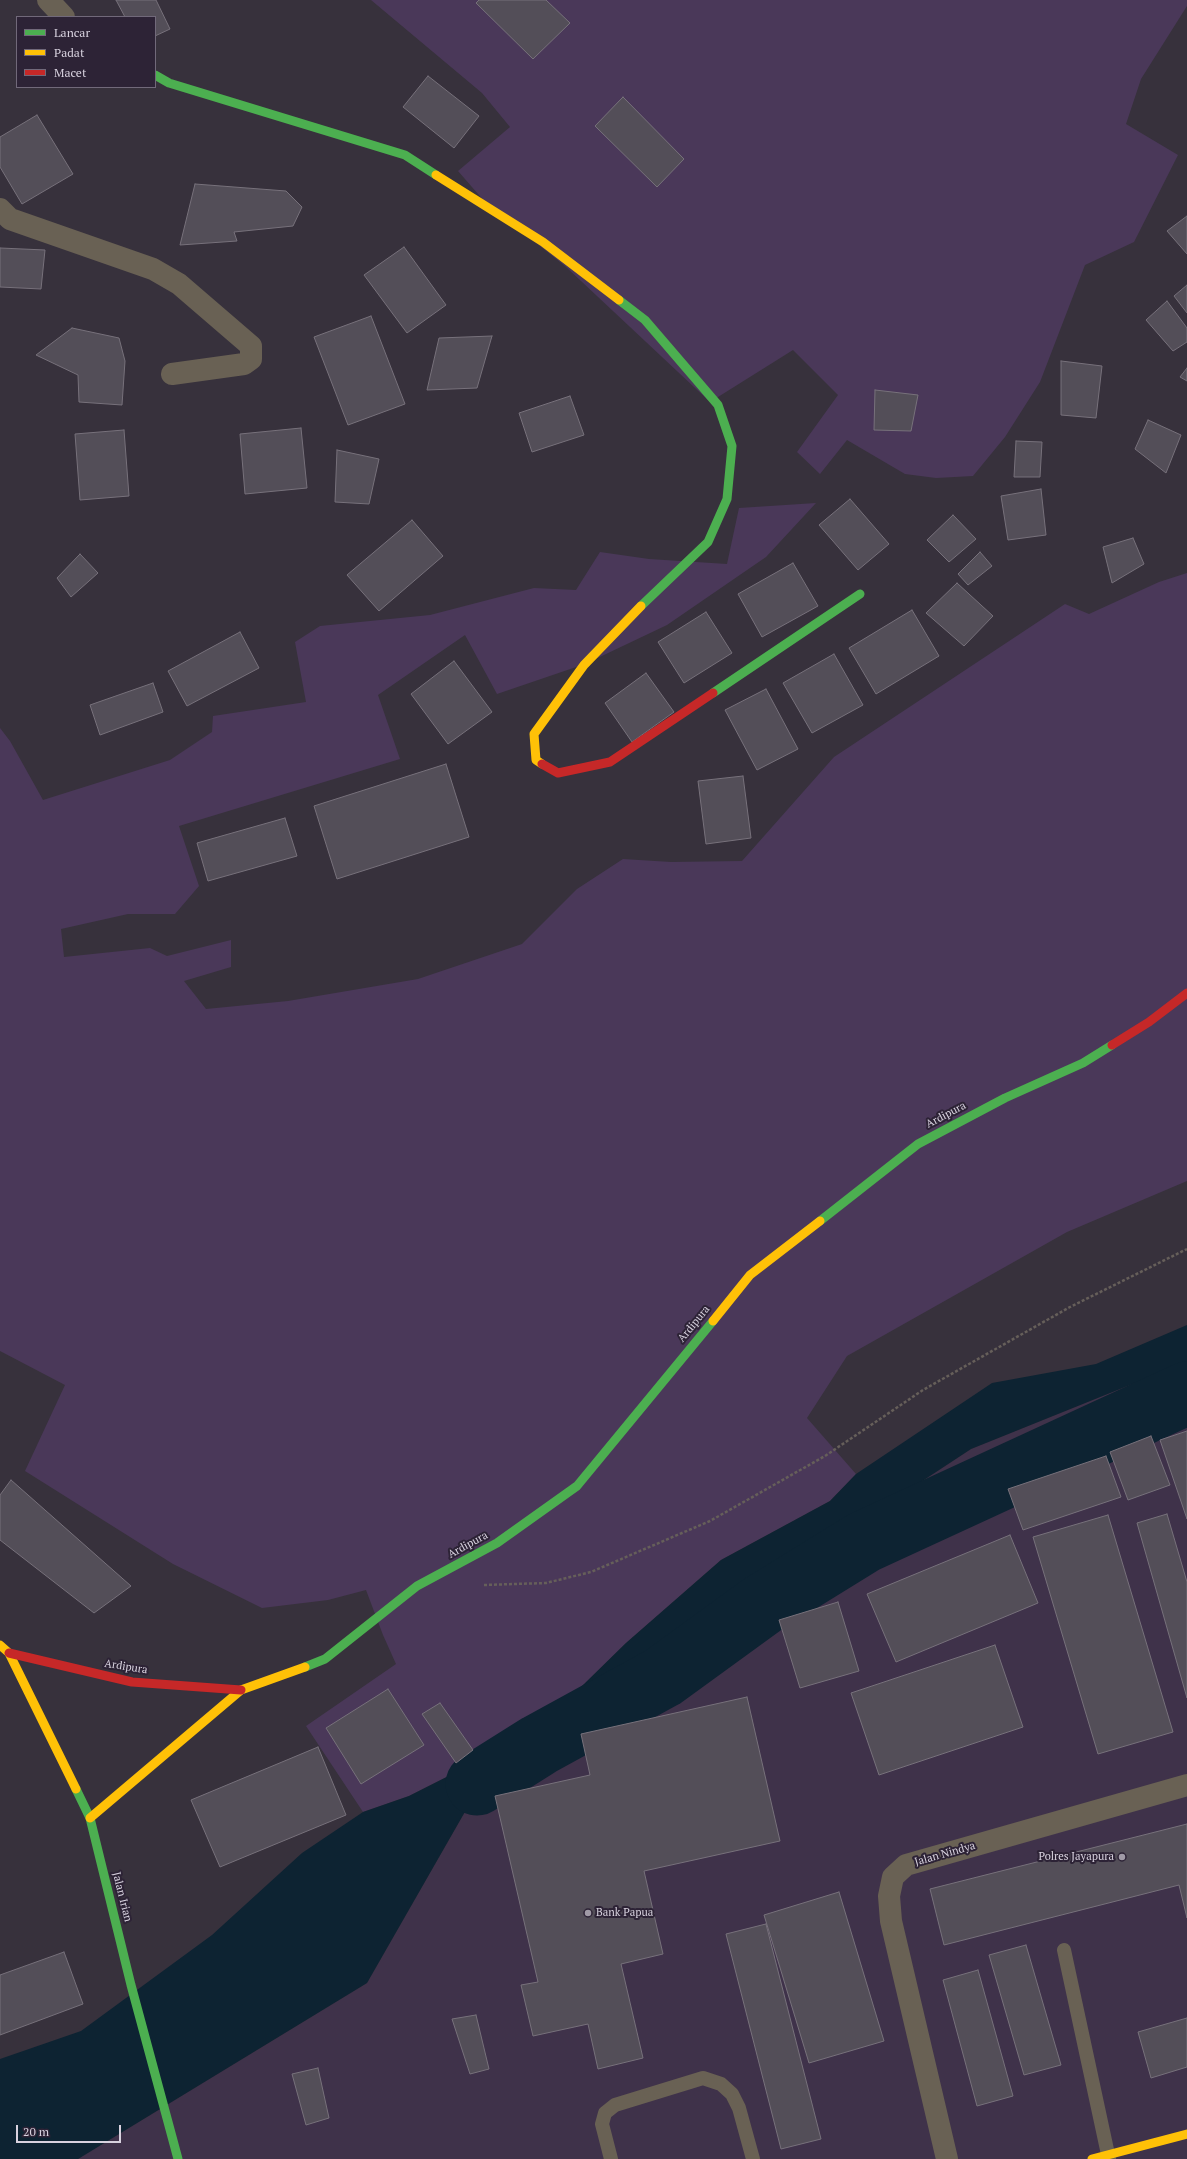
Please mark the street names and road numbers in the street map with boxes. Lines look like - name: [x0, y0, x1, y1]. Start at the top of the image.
- street label: Ardipura: [924, 1099, 968, 1131]
- street label: Ardipura: [675, 1303, 713, 1345]
- street label: Ardipura: [446, 1529, 490, 1561]
- street label: Ardipura: [103, 1657, 149, 1677]
- street label: Jalan Nindya: [913, 1839, 977, 1869]
- street label: Jalan Irian: [109, 1871, 135, 1923]

